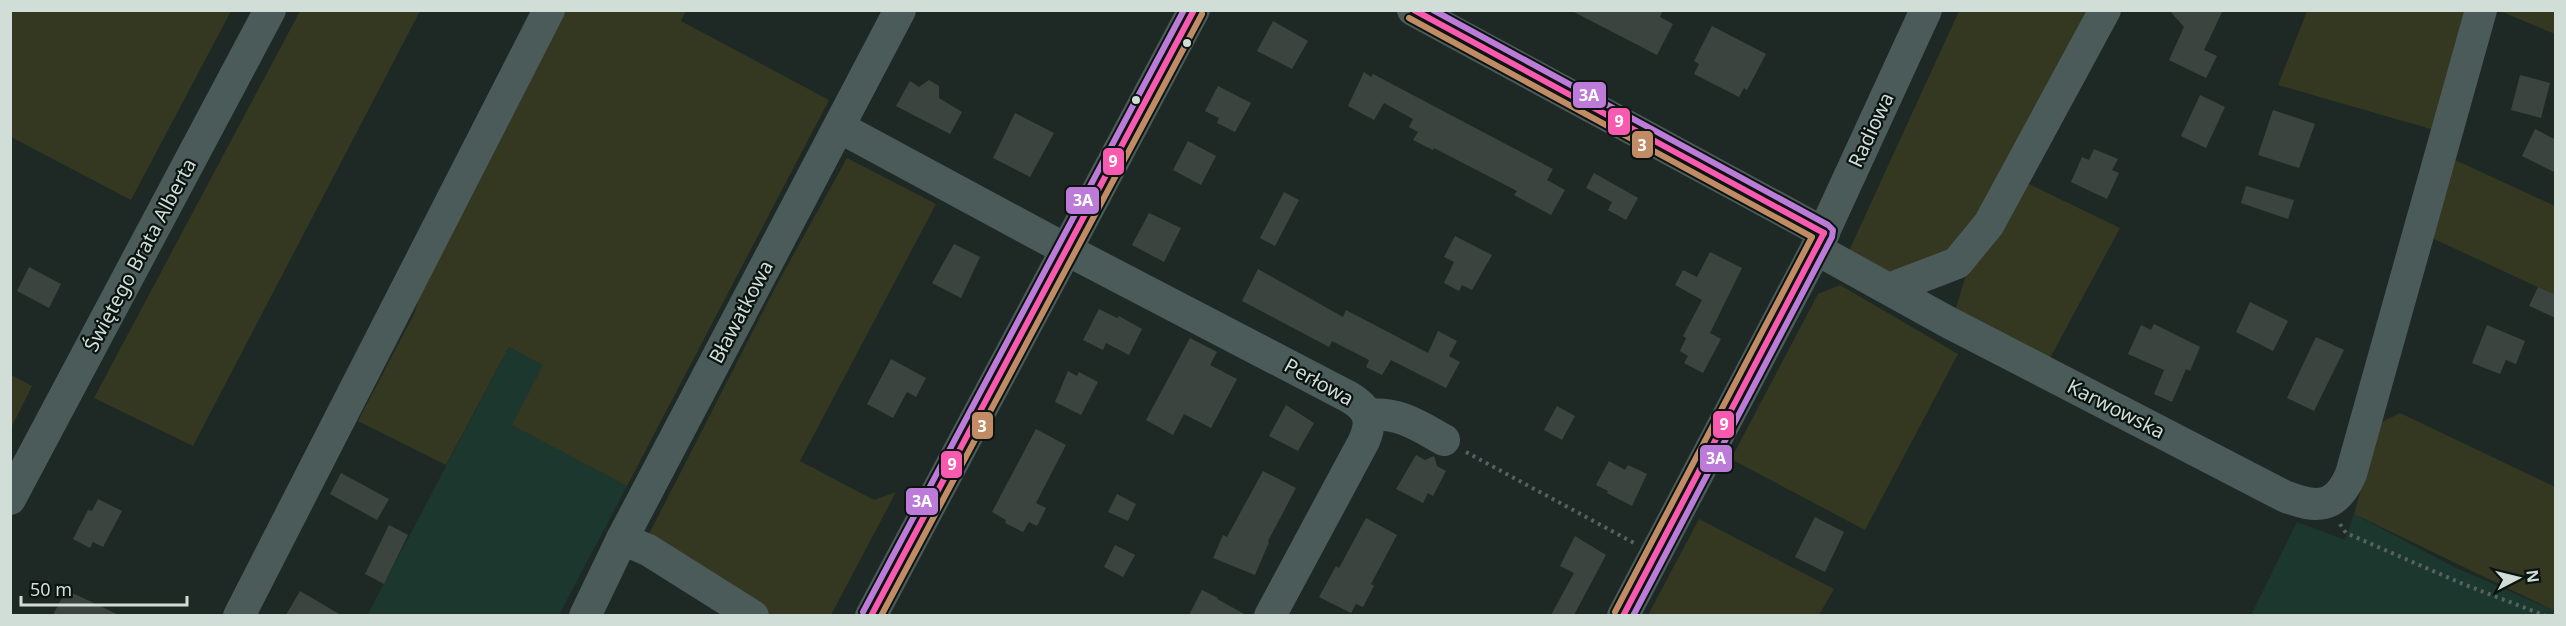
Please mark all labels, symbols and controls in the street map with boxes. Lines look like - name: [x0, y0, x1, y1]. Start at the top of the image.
- unlabelled marker: [1181, 37, 1193, 49]
- line badge: 3A: [1572, 81, 1607, 109]
- text: 3A: [1579, 84, 1600, 106]
- street label: Radiowa: [1841, 88, 1900, 172]
- unlabelled marker: [1130, 94, 1142, 106]
- line badge: 9: [1607, 107, 1631, 136]
- text: 9: [1614, 110, 1624, 132]
- line badge: 3: [1631, 130, 1654, 159]
- text: 3: [1637, 134, 1647, 156]
- line badge: 9: [1102, 147, 1125, 176]
- text: 9: [1108, 150, 1118, 172]
- street label: Świętego Brata Alberta: [77, 153, 202, 356]
- line badge: 3A: [1065, 186, 1100, 215]
- text: 3A: [1073, 189, 1094, 211]
- street label: Bławatkowa: [702, 256, 779, 368]
- street label: Perłowa: [1280, 351, 1359, 412]
- street label: Karwowska: [2063, 372, 2170, 445]
- line badge: 9: [1712, 410, 1735, 439]
- line badge: 3: [971, 411, 994, 440]
- text: 9: [1719, 413, 1729, 435]
- text: 3: [977, 415, 987, 437]
- line badge: 3A: [1699, 444, 1733, 473]
- text: 3A: [1706, 447, 1727, 469]
- line badge: 9: [940, 450, 963, 479]
- text: 9: [947, 453, 957, 475]
- line badge: 3A: [905, 487, 939, 516]
- text: 3A: [912, 490, 933, 512]
- north arrow: [2488, 548, 2548, 608]
- text: N: [2521, 568, 2545, 584]
- scale bar: [21, 569, 188, 607]
- text: 50 m: [30, 577, 72, 601]

